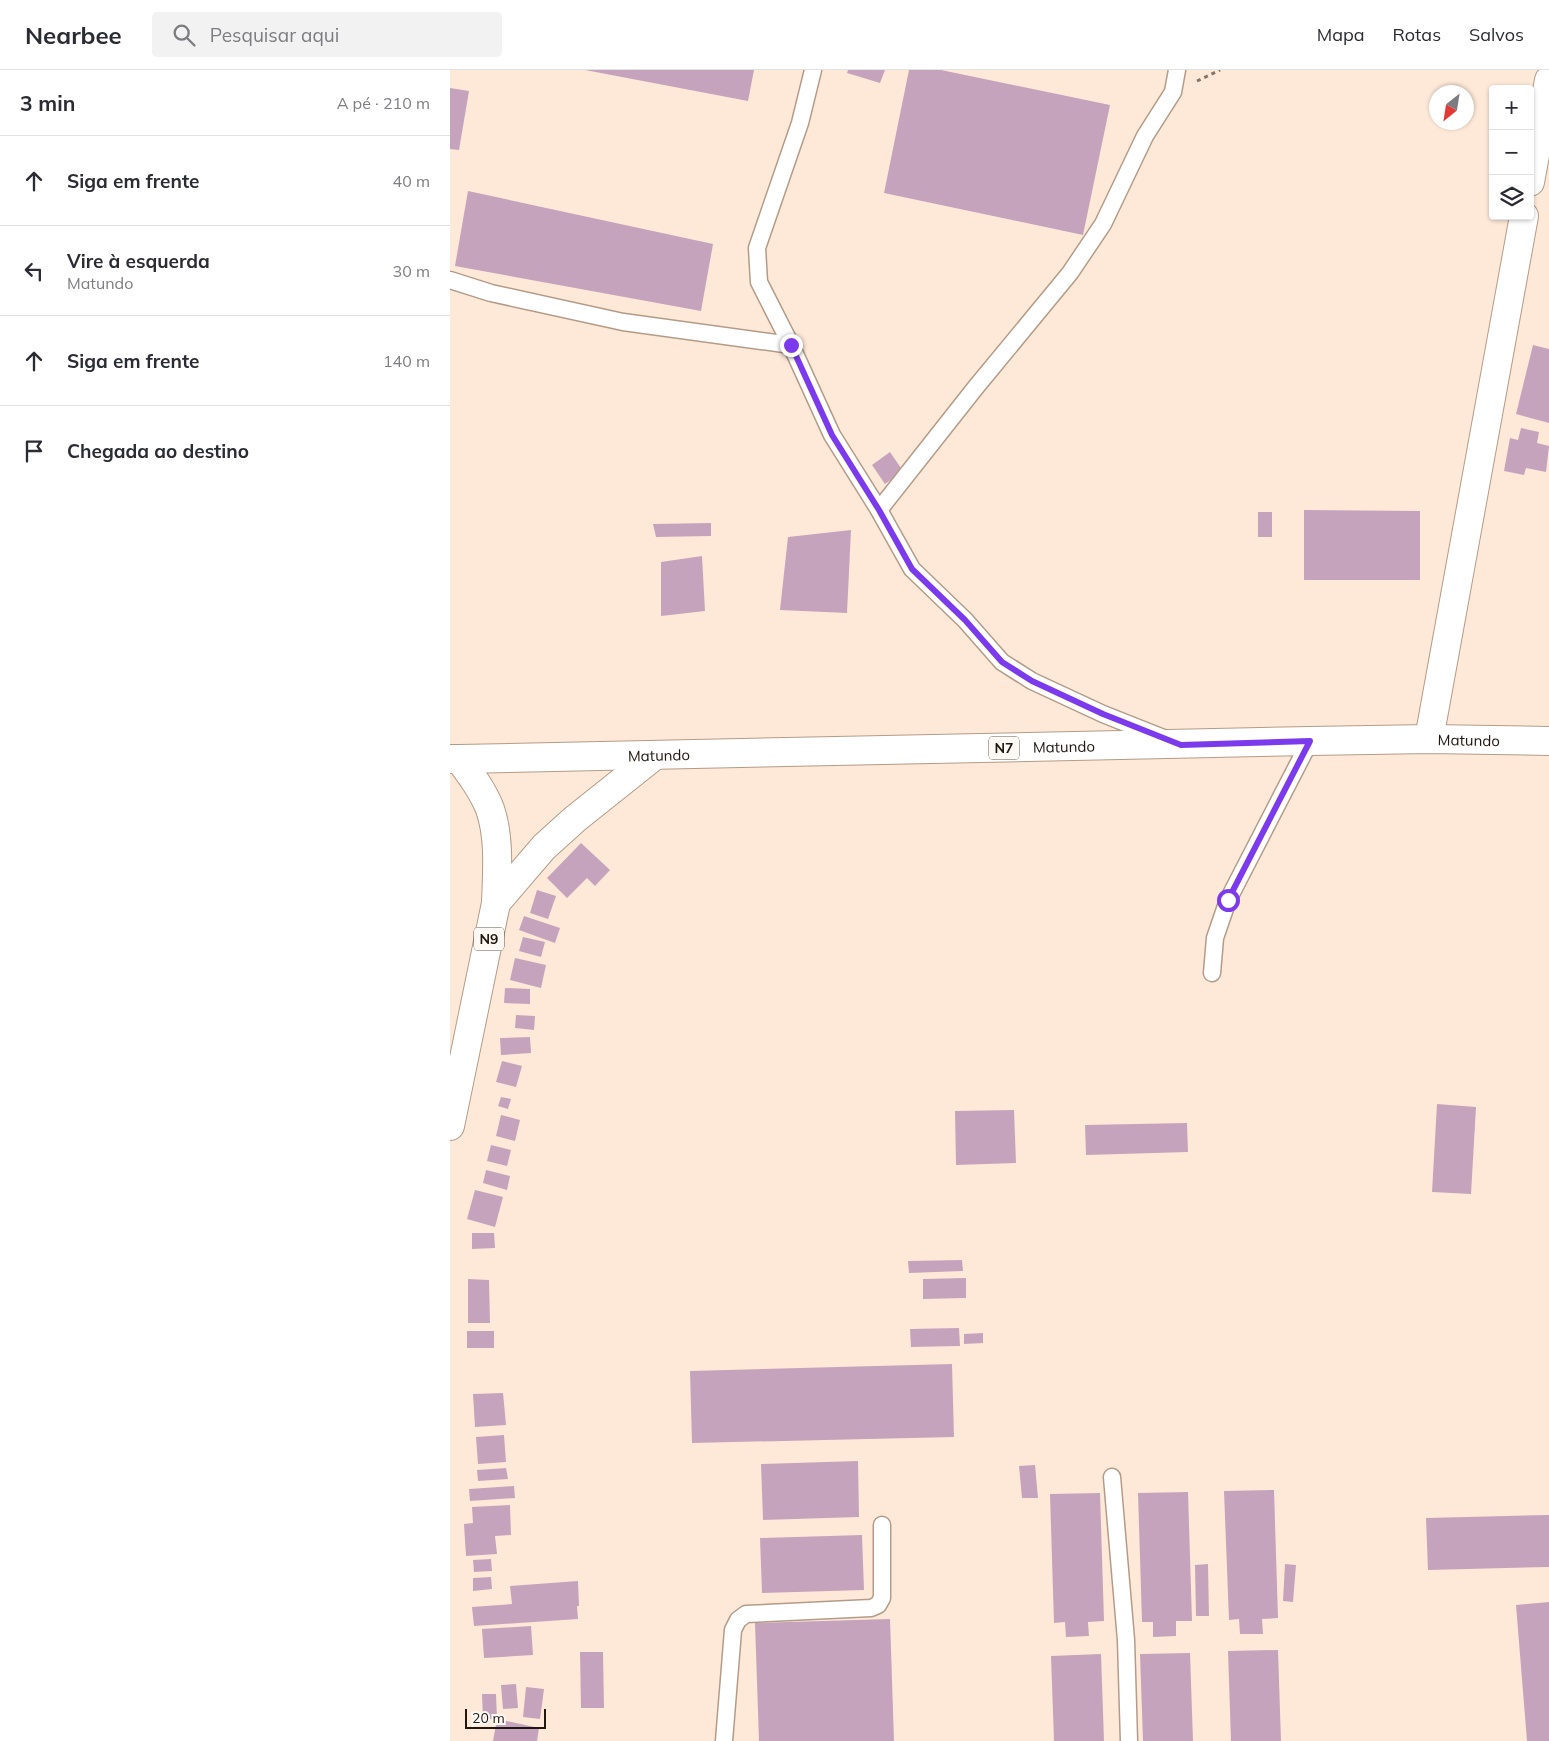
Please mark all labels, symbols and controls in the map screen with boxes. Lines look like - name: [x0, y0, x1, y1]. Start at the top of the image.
- search box: [152, 12, 502, 57]
- text: Nearbee: [25, 20, 122, 50]
- icon: search: [170, 21, 198, 49]
- text: Pesquisar aqui: [210, 23, 339, 47]
- text: Mapa: [1317, 23, 1365, 46]
- text: Rotas: [1393, 23, 1441, 46]
- text: Salvos: [1469, 23, 1524, 46]
- north arrow: [1429, 85, 1474, 130]
- map controls: [1489, 85, 1534, 220]
- button: +: [1489, 85, 1534, 130]
- text: 3 min: [20, 90, 75, 116]
- text: A pé · 210 m: [337, 93, 430, 113]
- button: −: [1489, 130, 1534, 175]
- icon: ahead: [20, 167, 48, 195]
- text: Siga em frente: [67, 169, 199, 193]
- text: 40 m: [393, 171, 430, 191]
- button: layers: [1489, 175, 1534, 220]
- text: Vire à esquerda: [67, 249, 210, 273]
- icon: left: [20, 257, 48, 285]
- text: 30 m: [393, 261, 430, 281]
- text: Matundo: [67, 273, 133, 293]
- route end: [780, 334, 803, 357]
- icon: ahead: [20, 347, 48, 375]
- text: Siga em frente: [67, 349, 199, 373]
- text: 140 m: [383, 351, 430, 371]
- icon: arrive: [20, 437, 48, 465]
- text: Chegada ao destino: [67, 439, 249, 463]
- street label: Matundo: [1438, 730, 1500, 750]
- road number: N7: [989, 736, 1019, 760]
- street label: Matundo: [1033, 736, 1095, 756]
- street label: Matundo: [628, 745, 690, 765]
- route start: [1217, 889, 1240, 912]
- road number: N9: [474, 928, 504, 951]
- scale bar: [465, 1706, 546, 1729]
- text: 20 m: [472, 1709, 505, 1727]

